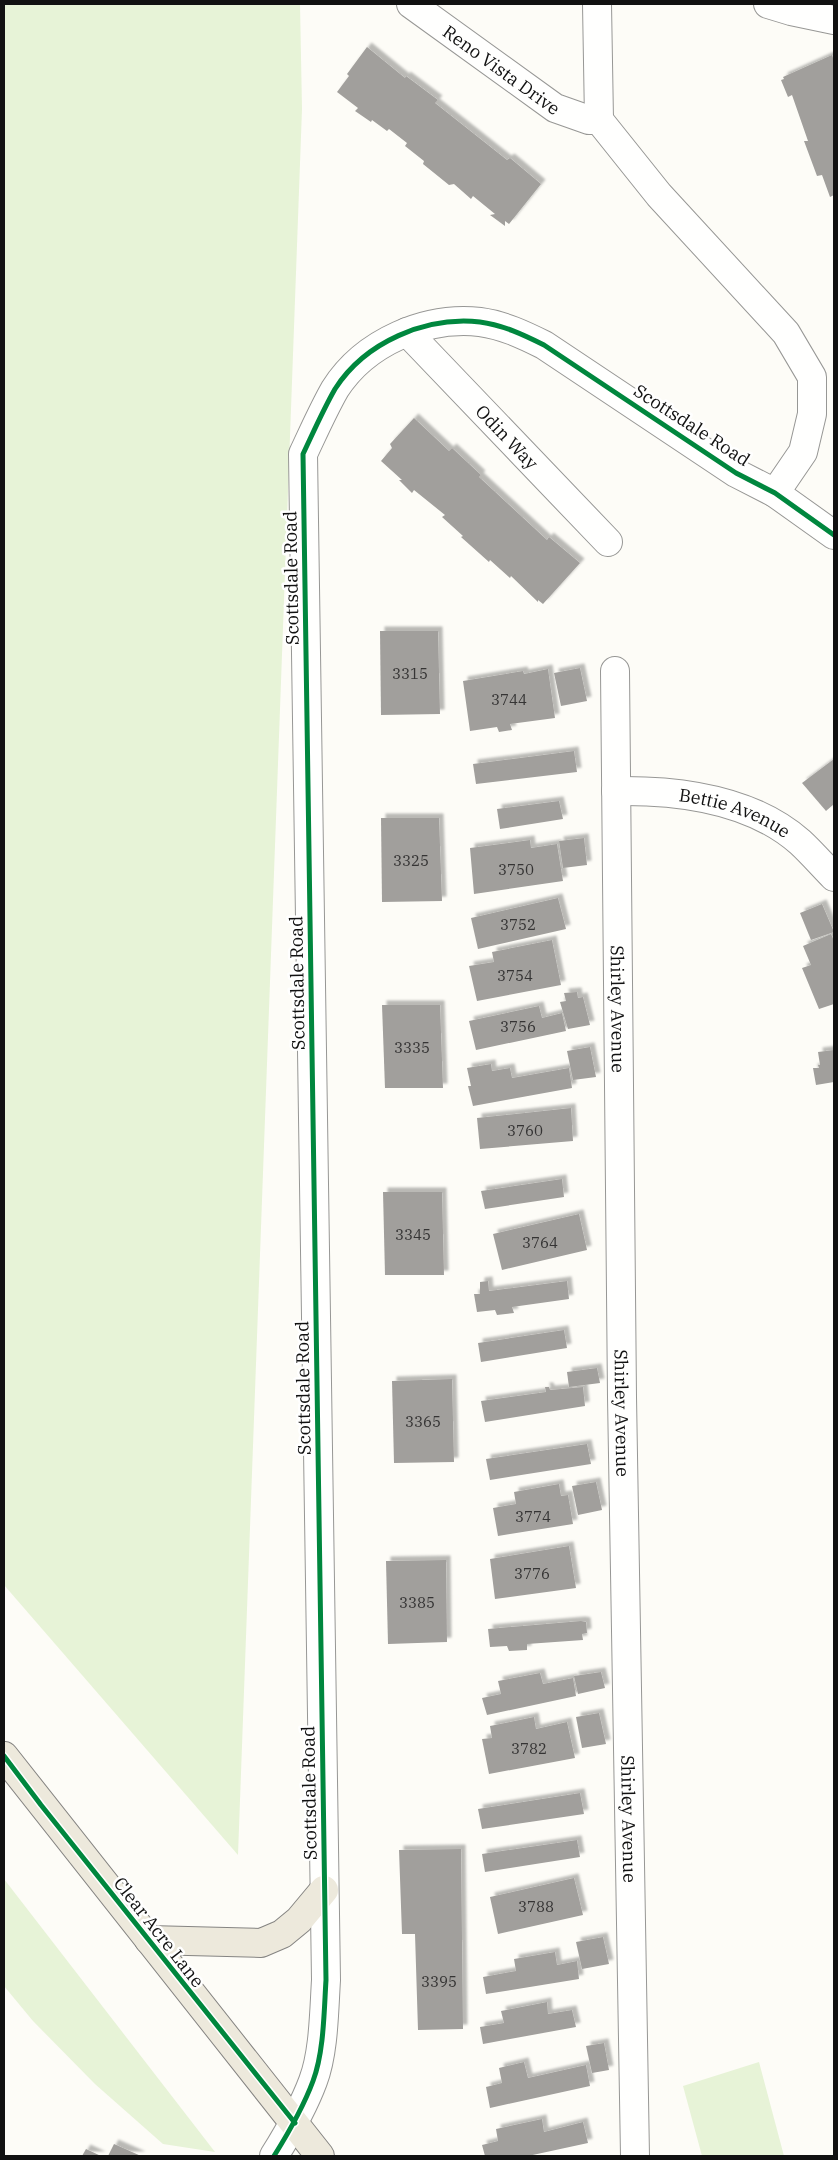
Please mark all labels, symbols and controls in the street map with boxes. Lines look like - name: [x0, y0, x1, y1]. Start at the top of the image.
- street label: Reno Vista Drive: [439, 20, 565, 120]
- street label: Scottsdale Road: [630, 379, 755, 471]
- street label: Odin Way: [471, 400, 544, 474]
- street label: Scottsdale Road: [278, 511, 304, 645]
- house number: 3315: [392, 664, 428, 683]
- house number: 3744: [491, 690, 527, 709]
- street label: Bettie Avenue: [678, 783, 795, 842]
- house number: 3325: [393, 851, 429, 870]
- house number: 3750: [498, 860, 534, 879]
- house number: 3752: [500, 915, 536, 934]
- street label: Scottsdale Road: [284, 916, 310, 1050]
- street label: Shirley Avenue: [606, 945, 630, 1073]
- house number: 3754: [497, 966, 533, 985]
- house number: 3756: [500, 1017, 536, 1036]
- house number: 3335: [394, 1038, 430, 1057]
- house number: 3760: [507, 1121, 543, 1140]
- house number: 3345: [395, 1225, 431, 1244]
- house number: 3764: [522, 1233, 558, 1252]
- street label: Scottsdale Road: [290, 1321, 316, 1455]
- street label: Shirley Avenue: [610, 1349, 635, 1477]
- house number: 3365: [405, 1412, 441, 1431]
- house number: 3774: [515, 1507, 551, 1526]
- house number: 3776: [514, 1564, 550, 1583]
- house number: 3385: [399, 1593, 435, 1612]
- street label: Scottsdale Road: [296, 1726, 322, 1860]
- house number: 3782: [511, 1739, 547, 1758]
- street label: Shirley Avenue: [617, 1755, 642, 1883]
- street label: Clear Acre Lane: [109, 1872, 209, 1992]
- house number: 3788: [518, 1897, 554, 1916]
- house number: 3395: [421, 1972, 457, 1991]

